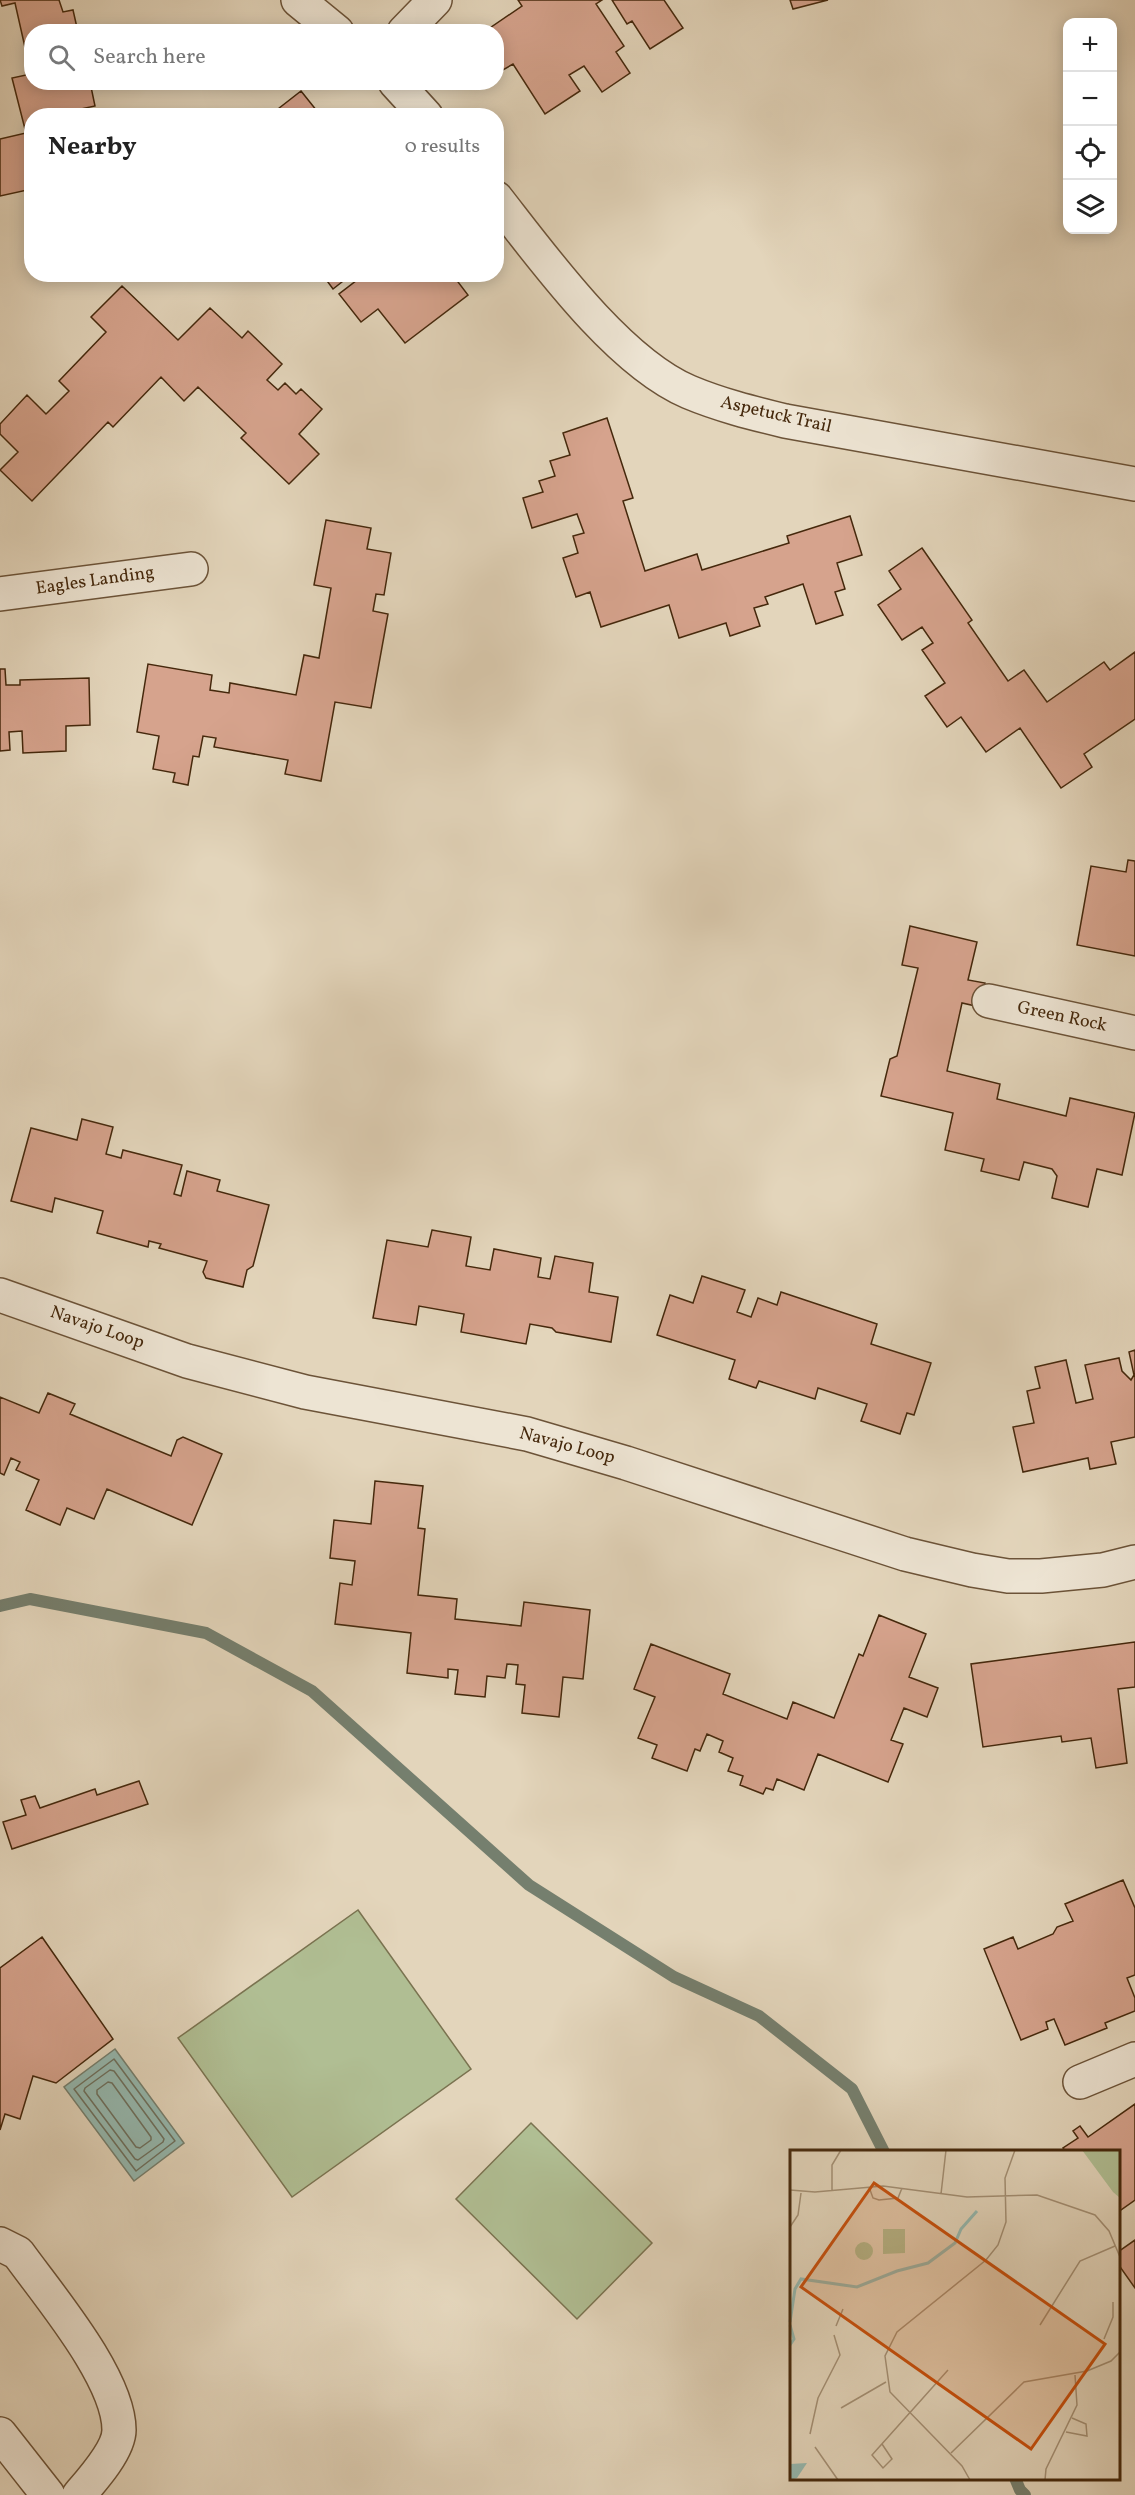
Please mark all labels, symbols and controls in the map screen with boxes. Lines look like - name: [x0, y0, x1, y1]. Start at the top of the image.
- map controls: [1063, 18, 1117, 234]
- button: +: [1063, 18, 1117, 72]
- search box: [24, 24, 504, 90]
- icon: search: [45, 41, 78, 74]
- text: Search here: [93, 42, 206, 73]
- button: −: [1063, 72, 1117, 126]
- button: locate: [1063, 126, 1117, 180]
- text: Nearby: [48, 129, 137, 165]
- text: 0 results: [405, 133, 480, 161]
- button: layers: [1063, 180, 1117, 234]
- street label: Aspetuck Trail: [718, 390, 834, 440]
- street label: Eagles Landing: [34, 560, 156, 602]
- street label: Green Rock: [1015, 995, 1109, 1039]
- street label: Navajo Loop: [47, 1300, 147, 1356]
- street label: Navajo Loop: [516, 1421, 618, 1471]
- inset map: [790, 2150, 1120, 2480]

